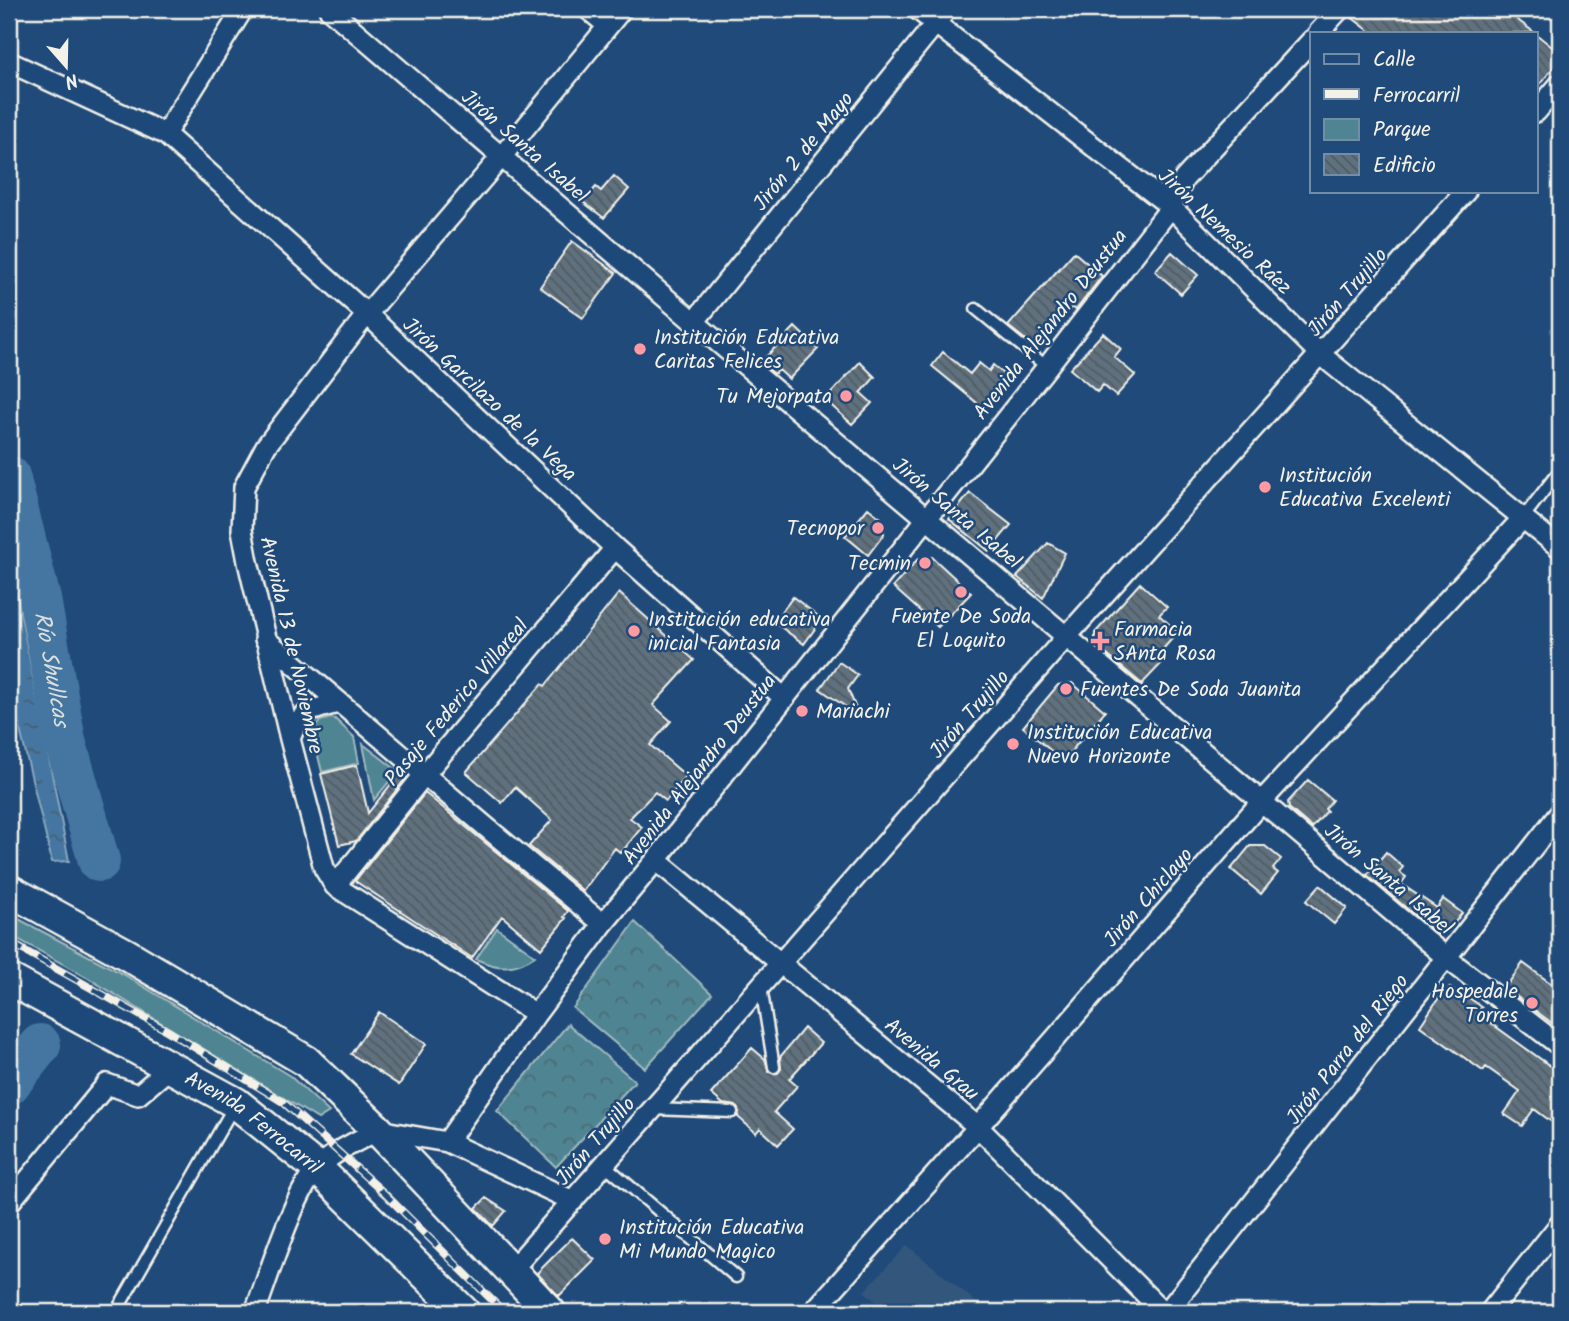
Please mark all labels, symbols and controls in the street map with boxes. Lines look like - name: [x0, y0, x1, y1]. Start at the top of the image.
- north arrow: [32, 32, 102, 102]
- legend: [1310, 32, 1538, 192]
- text: Calle: [1373, 44, 1416, 77]
- text: N: [60, 64, 82, 96]
- text: Ferrocarril: [1373, 80, 1460, 113]
- street label: Jirón Santa Isabel: [453, 82, 595, 212]
- street label: Jirón 2 de Mayo: [746, 85, 863, 219]
- text: Parque: [1373, 114, 1431, 147]
- text: Edificio: [1373, 150, 1436, 183]
- street label: Jirón Nemesio Ráez: [1149, 161, 1299, 303]
- street label: Avenida Alejandro Deustua: [966, 222, 1137, 428]
- street label: Jirón Trujillo: [1300, 241, 1396, 345]
- street label: Jirón Garcilazo de la Vega: [394, 310, 584, 490]
- place label: Institución Educativa Caritas Felices: [654, 322, 839, 379]
- marker: Institución Educativa Caritas Felices: [632, 341, 648, 357]
- place label: Tu Mejorpata: [717, 381, 832, 414]
- marker: Tu Mejorpata: [838, 388, 854, 404]
- street label: Jirón Santa Isabel: [884, 450, 1028, 578]
- place label: Institución Educativa Excelenti: [1279, 460, 1451, 517]
- marker: Institución Educativa Excelenti: [1257, 479, 1273, 495]
- place label: Tecnopor: [787, 513, 865, 546]
- marker: Tecnopor: [870, 520, 886, 536]
- street label: Avenida 13 de Noviembre: [249, 533, 332, 758]
- place label: Tecmin: [848, 548, 911, 581]
- marker: Tecmin: [917, 555, 933, 571]
- marker: Fuente De Soda El Loquito: [953, 584, 969, 600]
- place label: Fuente De Soda El Loquito: [891, 601, 1031, 658]
- place label: Institución educativa inicial Fantasia: [648, 604, 831, 661]
- water label: Río Shullcas: [23, 609, 79, 732]
- street label: Pasaje Federico Villareal: [377, 612, 537, 794]
- place label: Farmacia SAnta Rosa: [1114, 614, 1216, 671]
- marker: Institución educativa inicial Fantasia: [626, 623, 642, 639]
- marker: Farmacia SAnta Rosa: [1092, 633, 1108, 649]
- street label: Jirón Trujillo: [922, 663, 1018, 767]
- street label: Avenida Alejandro Deustua: [615, 667, 786, 873]
- place label: Fuentes De Soda Juanita: [1080, 674, 1301, 707]
- marker: Fuentes De Soda Juanita: [1058, 681, 1074, 697]
- place label: Mariachi: [816, 696, 891, 729]
- marker: Mariachi: [794, 703, 810, 719]
- place label: Institución Educativa Nuevo Horizonte: [1027, 717, 1212, 774]
- marker: Institución Educativa Nuevo Horizonte: [1005, 736, 1021, 752]
- street label: Jirón Santa Isabel: [1316, 816, 1460, 944]
- street label: Jirón Chiclayo: [1096, 841, 1202, 955]
- street label: Jirón Parra del Riego: [1279, 967, 1418, 1133]
- place label: Hospedale Torres: [1431, 976, 1519, 1033]
- marker: Hospedale Torres: [1524, 995, 1540, 1011]
- street label: Avenida Grau: [876, 1010, 986, 1110]
- street label: Avenida Ferrocarril: [178, 1063, 330, 1183]
- street label: Jirón Trujillo: [548, 1090, 644, 1194]
- place label: Institución Educativa Mi Mundo Magico: [619, 1212, 804, 1269]
- marker: Institución Educativa Mi Mundo Magico: [597, 1231, 613, 1247]

